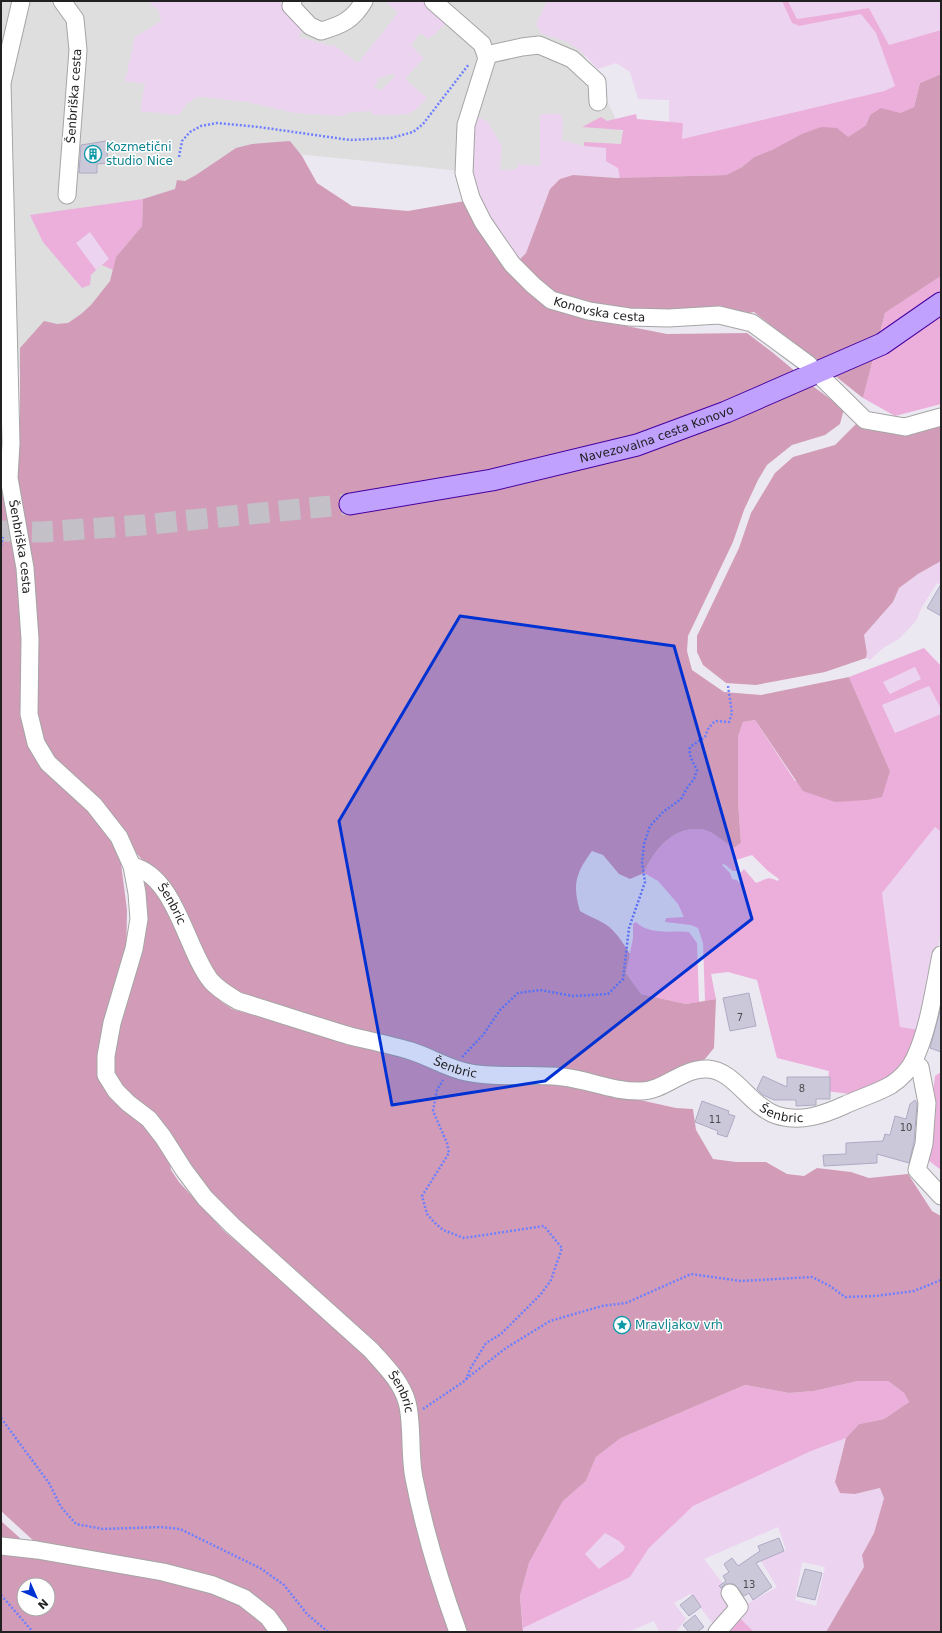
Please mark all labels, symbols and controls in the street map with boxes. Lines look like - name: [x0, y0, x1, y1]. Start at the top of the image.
- street label: Šenbriška cesta: [63, 48, 84, 144]
- place label: Kozmetični studio Nice: [106, 140, 173, 168]
- building icon: Kozmetični studio Nice: [83, 144, 103, 164]
- street label: Konovska cesta: [552, 294, 646, 324]
- street label: Navezovalna cesta Konovo: [578, 403, 736, 466]
- street label: Šenbriška cesta: [6, 498, 34, 594]
- street label: Šenbric: [155, 880, 189, 927]
- house number: 7: [737, 1012, 743, 1023]
- street label: Šenbric: [431, 1053, 478, 1081]
- house number: 8: [799, 1083, 805, 1094]
- street label: Šenbric: [757, 1100, 804, 1125]
- house number: 11: [709, 1114, 721, 1125]
- house number: 10: [900, 1122, 912, 1133]
- place icon: Mravljakov vrh: [612, 1315, 632, 1335]
- place label: Mravljakov vrh: [635, 1318, 723, 1332]
- street label: Šenbric: [385, 1367, 416, 1414]
- north arrow: [16, 1577, 56, 1617]
- house number: 13: [743, 1579, 755, 1590]
- text: N: [35, 1596, 51, 1612]

